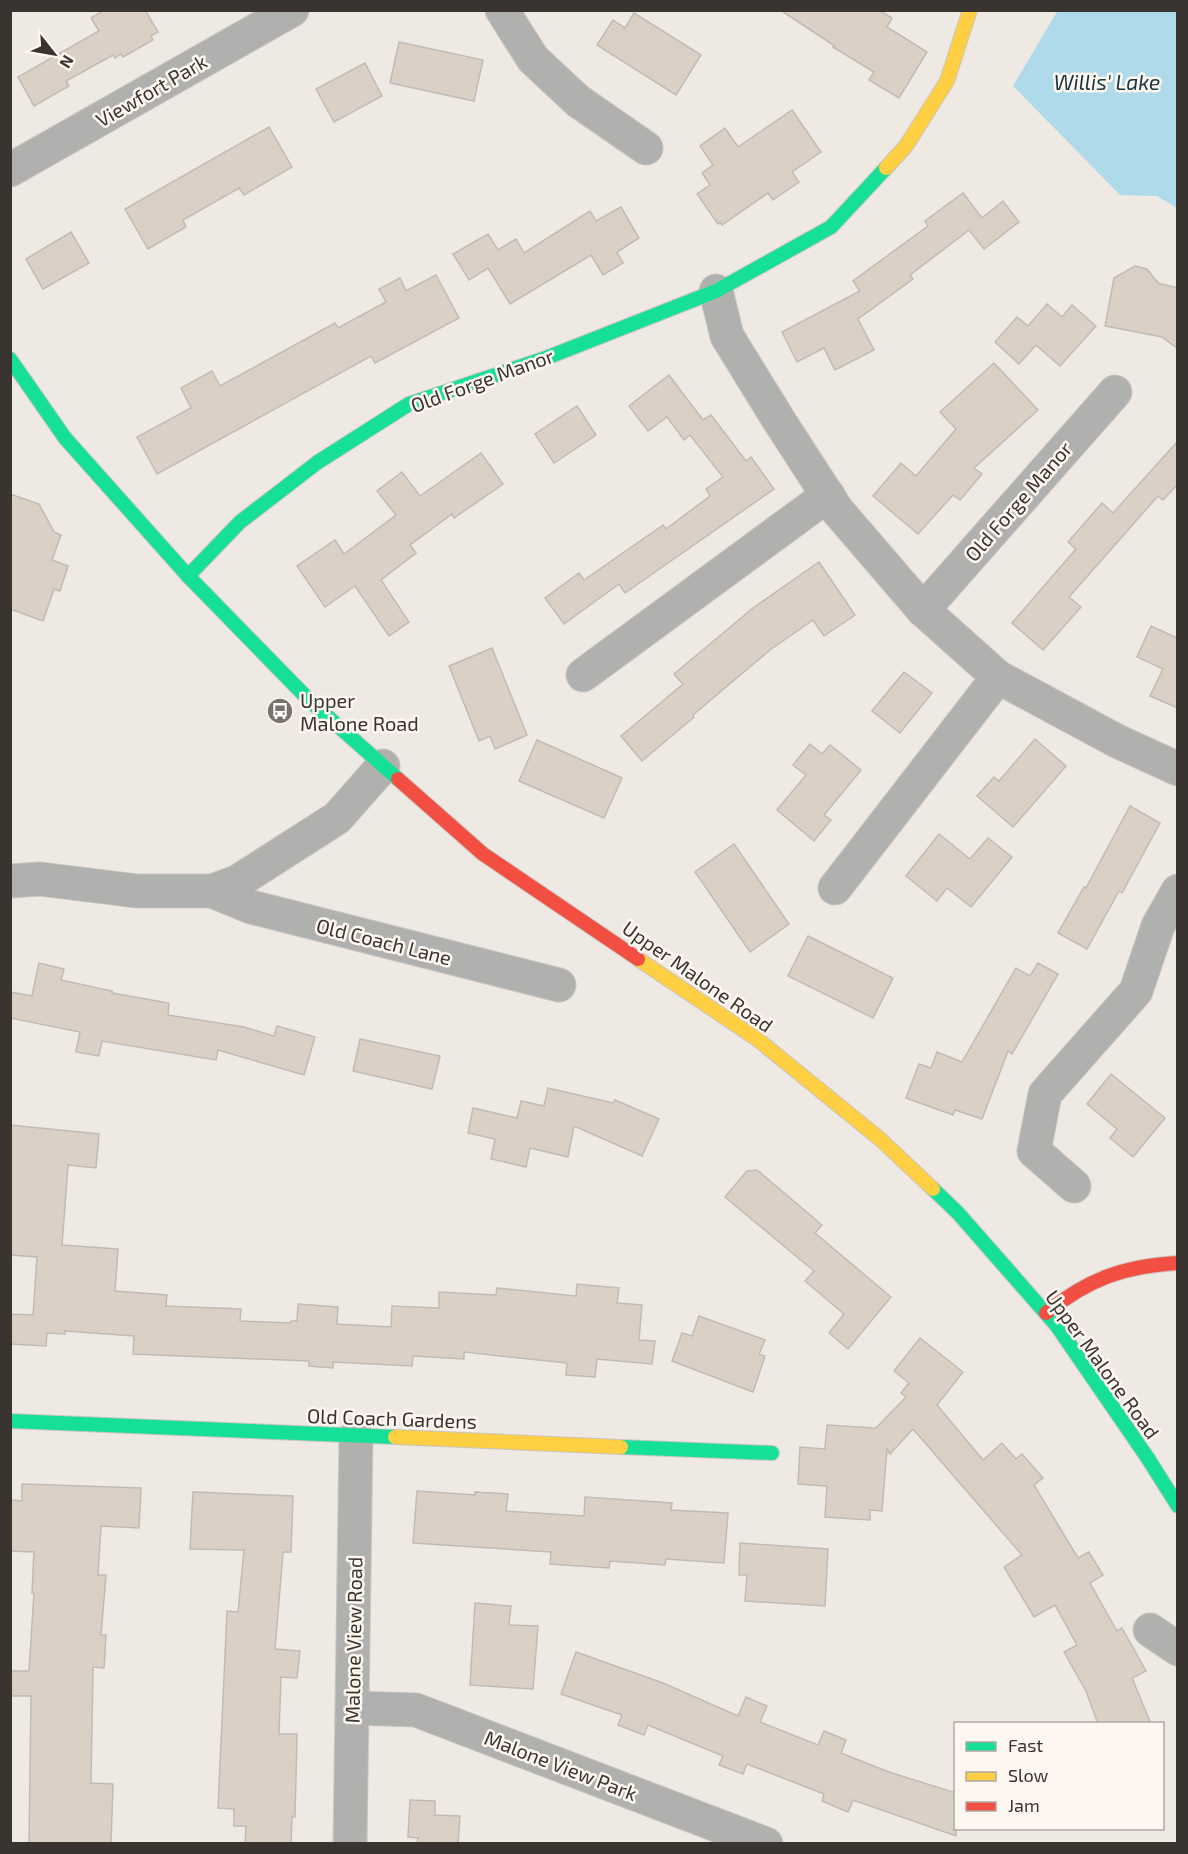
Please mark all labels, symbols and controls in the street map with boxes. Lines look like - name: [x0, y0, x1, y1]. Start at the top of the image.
- north arrow: [24, 24, 84, 84]
- street label: Viewfort Park: [91, 49, 211, 131]
- text: N: [56, 52, 78, 72]
- water label: Willis' Lake: [1054, 69, 1160, 94]
- street label: Old Forge Manor: [407, 343, 557, 417]
- street label: Old Forge Manor: [959, 436, 1077, 566]
- place label: Upper Malone Road: [300, 688, 419, 735]
- bus stop icon: Upper Malone Road: [265, 696, 295, 726]
- street label: Old Coach Lane: [314, 913, 454, 969]
- street label: Upper Malone Road: [618, 915, 778, 1037]
- street label: Upper Malone Road: [1041, 1285, 1165, 1443]
- street label: Old Coach Gardens: [307, 1403, 477, 1433]
- street label: Malone View Road: [340, 1556, 366, 1724]
- legend: [954, 1722, 1164, 1830]
- street label: Malone View Park: [481, 1725, 641, 1805]
- text: Fast: [1008, 1734, 1043, 1756]
- text: Slow: [1008, 1764, 1049, 1786]
- text: Jam: [1008, 1794, 1040, 1816]

